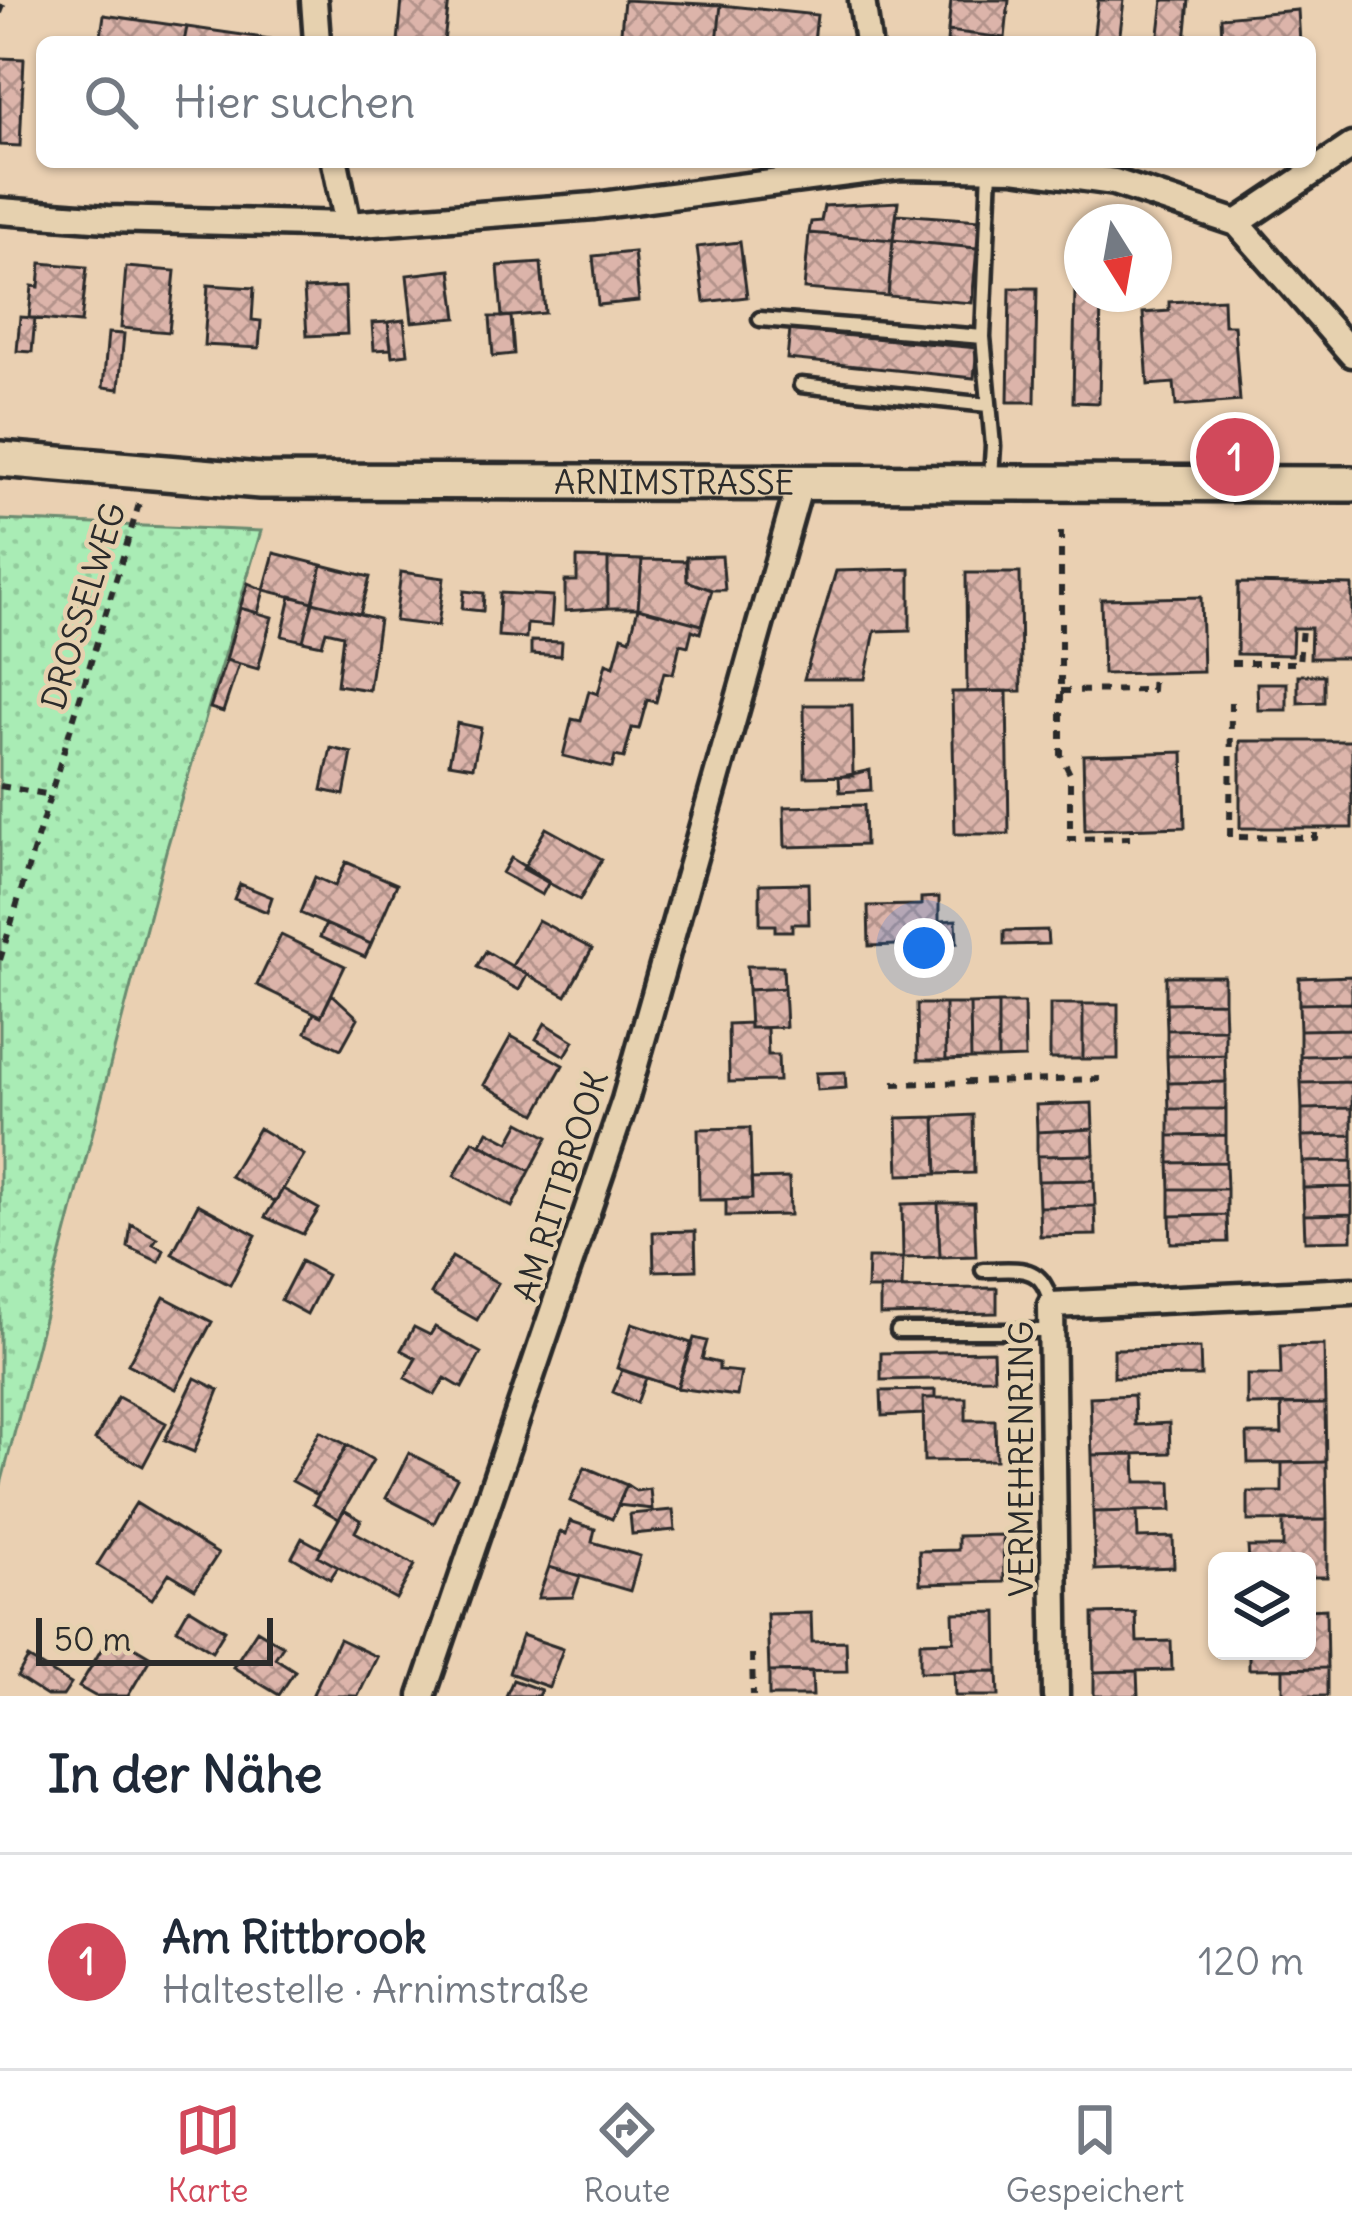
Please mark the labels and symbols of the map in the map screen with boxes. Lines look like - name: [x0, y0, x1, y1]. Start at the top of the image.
- north arrow: [1064, 204, 1172, 312]
- pin: 1: [1196, 412, 1274, 502]
- street label: ARNIMSTRASSE: [554, 461, 794, 503]
- street label: DROSSELWEG: [32, 498, 134, 714]
- your location: [894, 918, 954, 978]
- street label: AM RITTBROOK: [503, 1066, 617, 1306]
- street label: VERMEHRENRING: [1000, 1321, 1042, 1597]
- scale bar: [36, 1612, 273, 1665]

